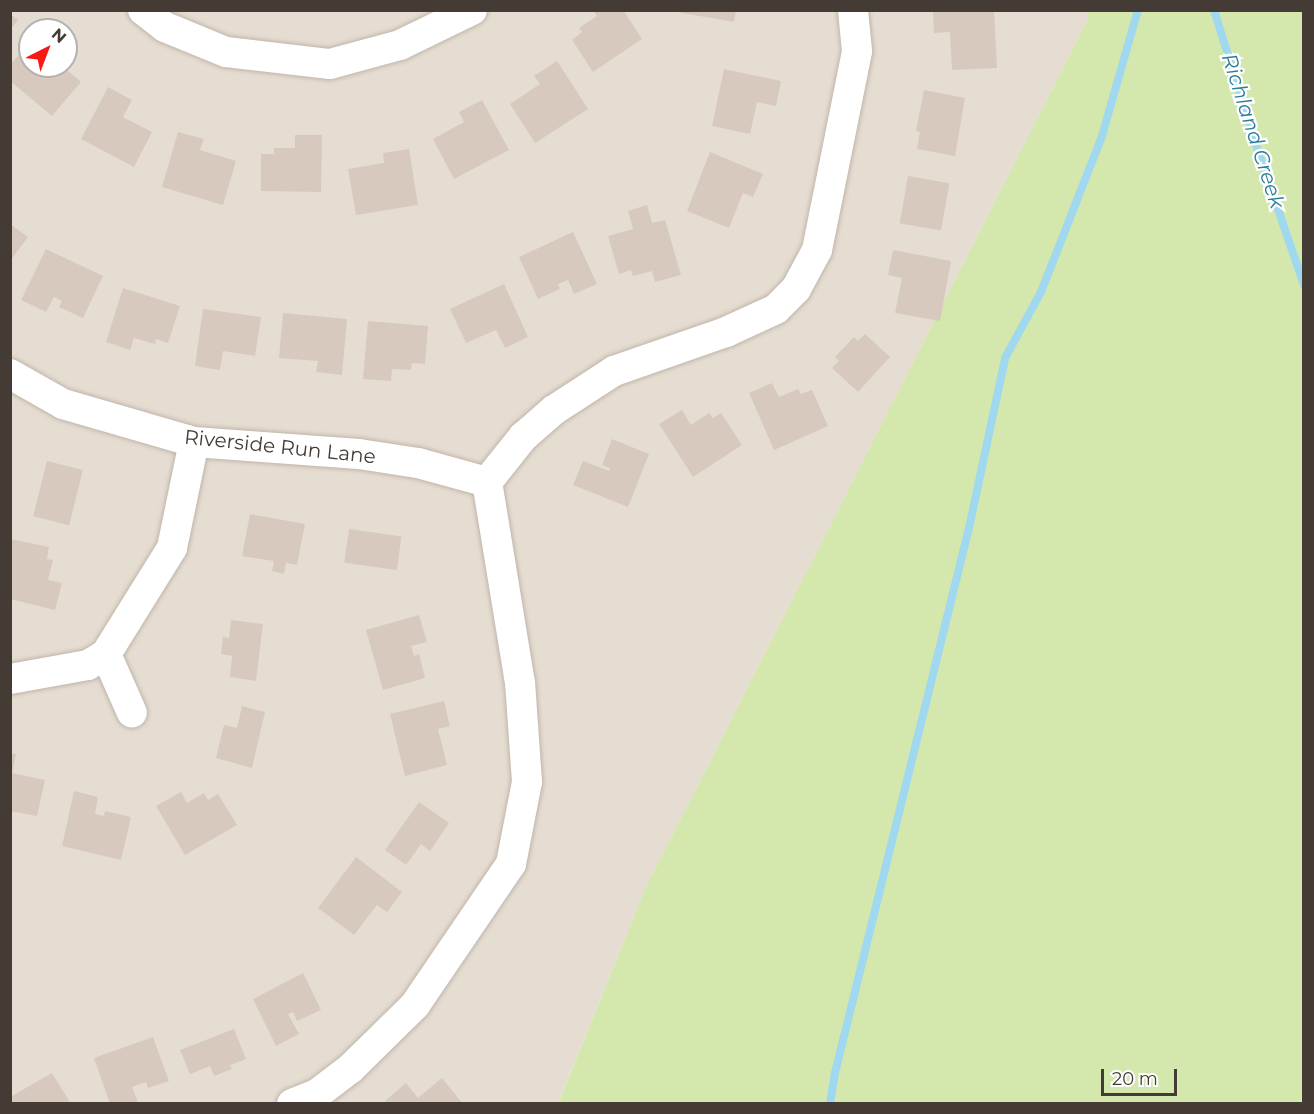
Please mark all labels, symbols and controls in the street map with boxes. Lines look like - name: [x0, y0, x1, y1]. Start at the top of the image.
- north arrow: [18, 18, 78, 78]
- text: N: [48, 24, 70, 47]
- water label: Richland Creek: [1216, 50, 1290, 212]
- street label: Riverside Run Lane: [183, 425, 377, 469]
- scale bar: [1104, 1057, 1180, 1095]
- text: 20 m: [1112, 1068, 1158, 1090]

